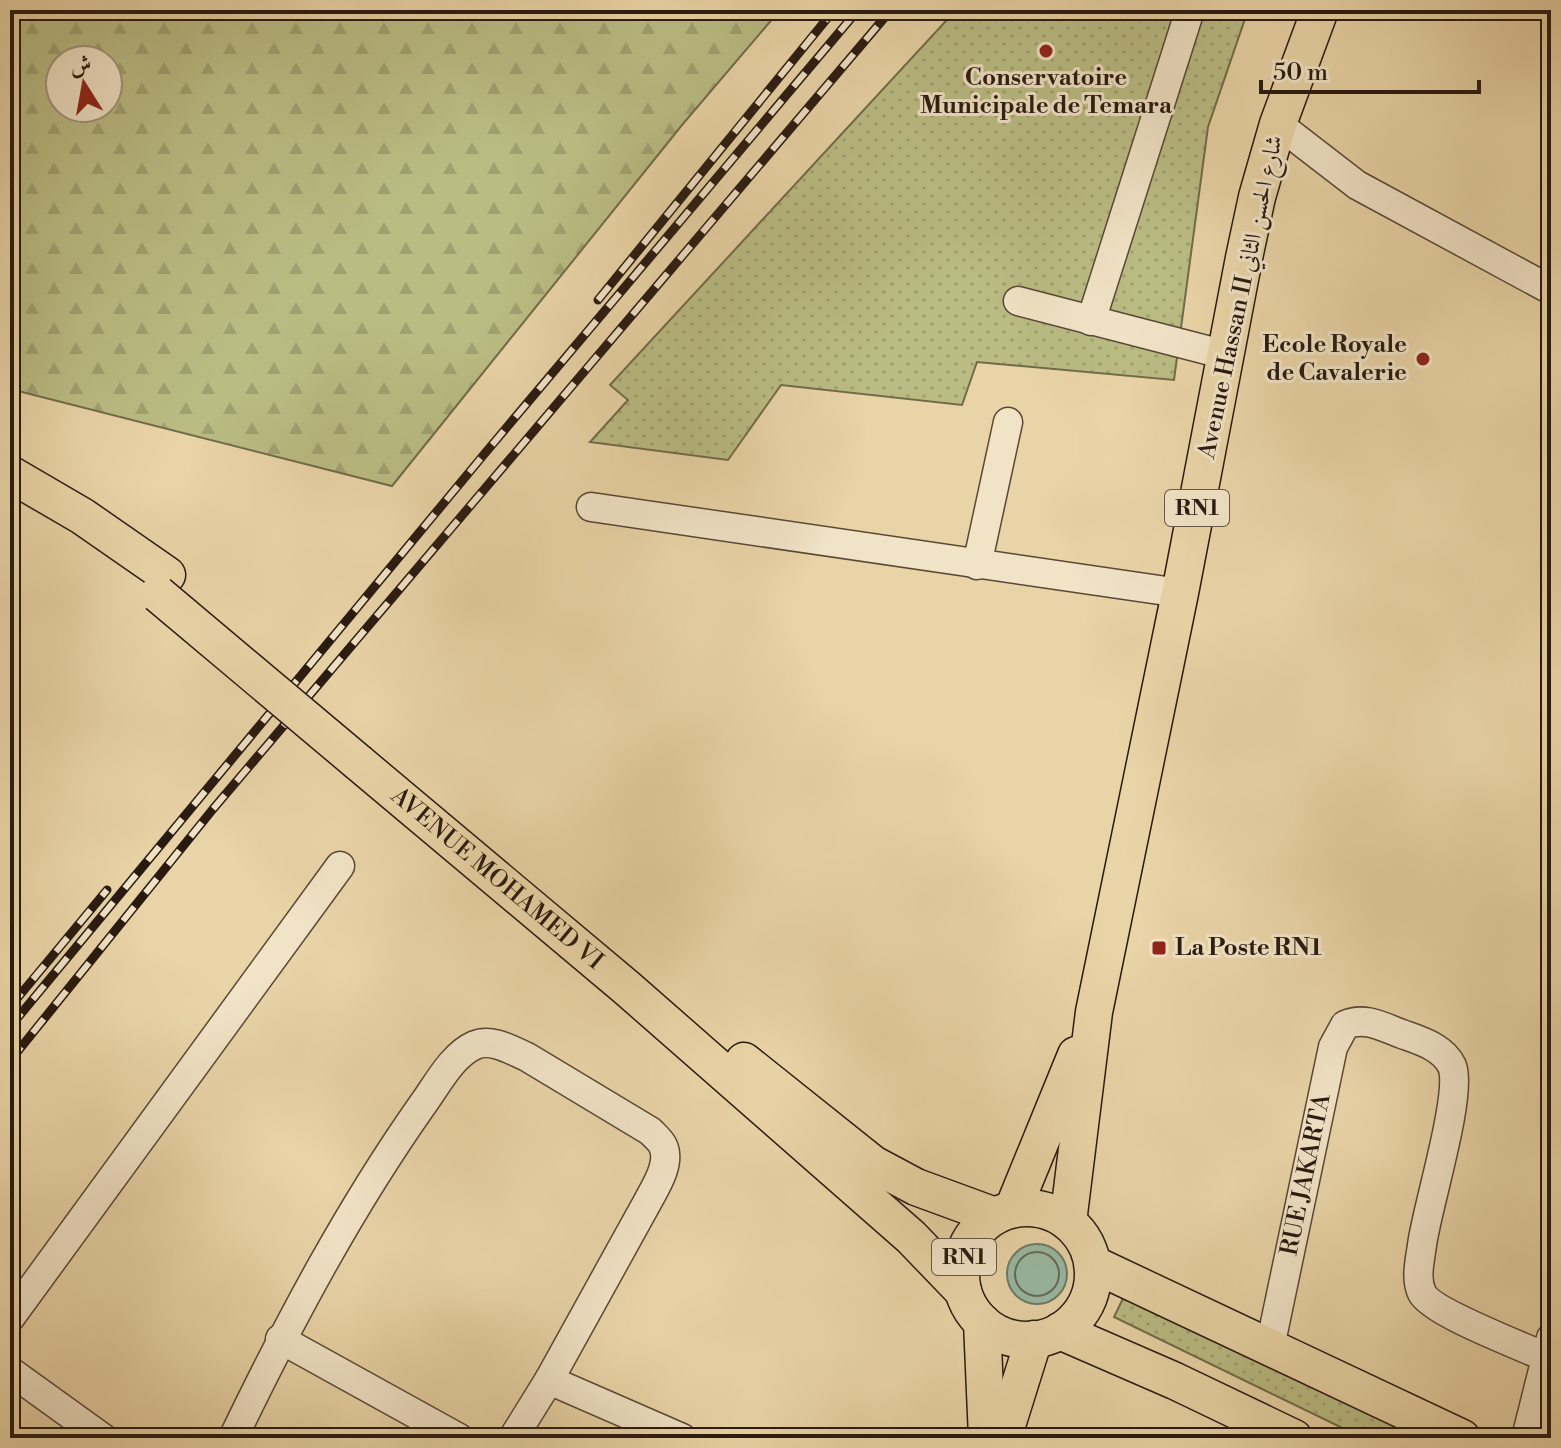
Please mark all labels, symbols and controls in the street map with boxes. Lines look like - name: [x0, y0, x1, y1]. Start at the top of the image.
- marker: Conservatoire Municipale de Temara: [1037, 42, 1055, 60]
- north arrow: [44, 44, 124, 124]
- scale bar: [1261, 44, 1479, 94]
- text: ش: [67, 51, 94, 81]
- text: 50 m: [1273, 58, 1328, 88]
- place label: Conservatoire Municipale de Temara: [920, 63, 1173, 121]
- street label: Avenue Hassan II شارع الحسن الثاني: [1192, 133, 1294, 463]
- place label: Ecole Royale de Cavalerie: [1262, 330, 1407, 388]
- marker: Ecole Royale de Cavalerie: [1414, 350, 1432, 368]
- road number: RN1: [1165, 490, 1229, 526]
- street label: AVENUE MOHAMED VI: [384, 780, 609, 976]
- place label: La Poste RN1: [1175, 933, 1322, 963]
- marker: La Poste RN1: [1150, 939, 1168, 957]
- street label: RUE JAKARTA: [1275, 1091, 1338, 1258]
- road number: RN1: [932, 1239, 996, 1275]

